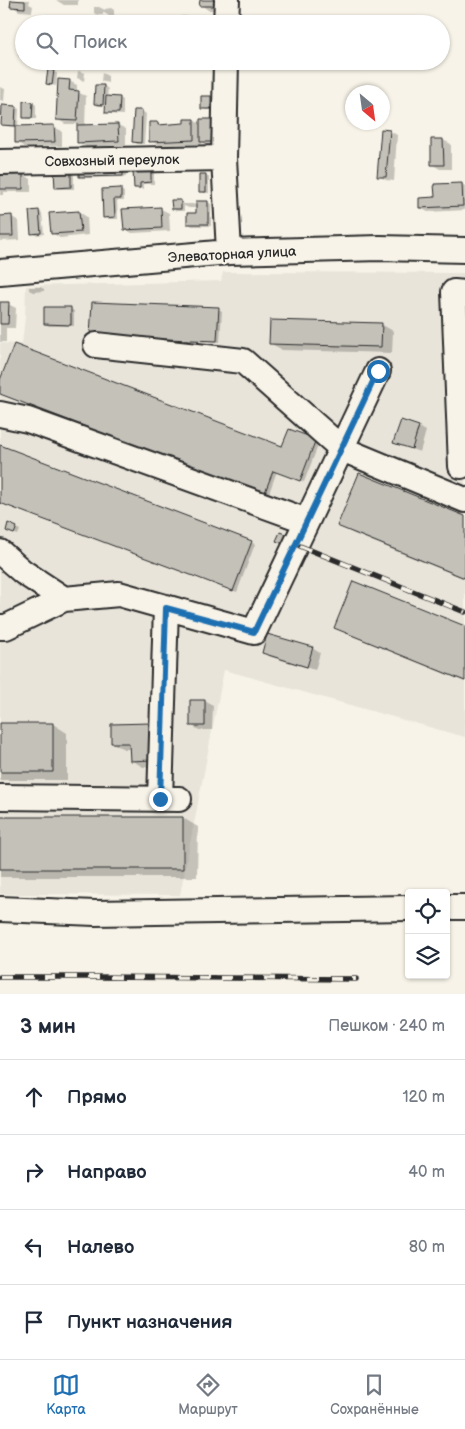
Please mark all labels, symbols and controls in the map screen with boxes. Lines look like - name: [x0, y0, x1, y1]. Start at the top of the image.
- search box: [15, 15, 450, 70]
- icon: search: [33, 29, 61, 57]
- text: Поиск: [73, 31, 127, 54]
- north arrow: [345, 85, 390, 130]
- street label: Совхозный переулок: [45, 151, 180, 170]
- street label: Элеваторная улица: [167, 243, 297, 266]
- route start: [367, 360, 390, 383]
- route end: [149, 788, 172, 811]
- map controls: [405, 889, 450, 979]
- button: locate: [405, 889, 450, 934]
- button: layers: [405, 934, 450, 979]
- text: 3 мин: [20, 1014, 76, 1039]
- text: Пешком · 240 m: [328, 1017, 445, 1036]
- icon: ahead: [20, 1083, 48, 1111]
- text: Прямо: [67, 1086, 127, 1109]
- text: 120 m: [402, 1088, 445, 1107]
- icon: right: [20, 1158, 48, 1186]
- text: Направо: [67, 1161, 147, 1184]
- text: 40 m: [408, 1163, 445, 1182]
- icon: left: [20, 1233, 48, 1261]
- text: Налево: [67, 1236, 134, 1259]
- text: 80 m: [409, 1238, 445, 1257]
- icon: arrive: [20, 1308, 48, 1336]
- text: Пункт назначения: [67, 1311, 232, 1334]
- tab: Карта: [46, 1371, 86, 1418]
- tab: Маршрут: [178, 1371, 238, 1418]
- tab: Сохранённые: [330, 1371, 419, 1418]

